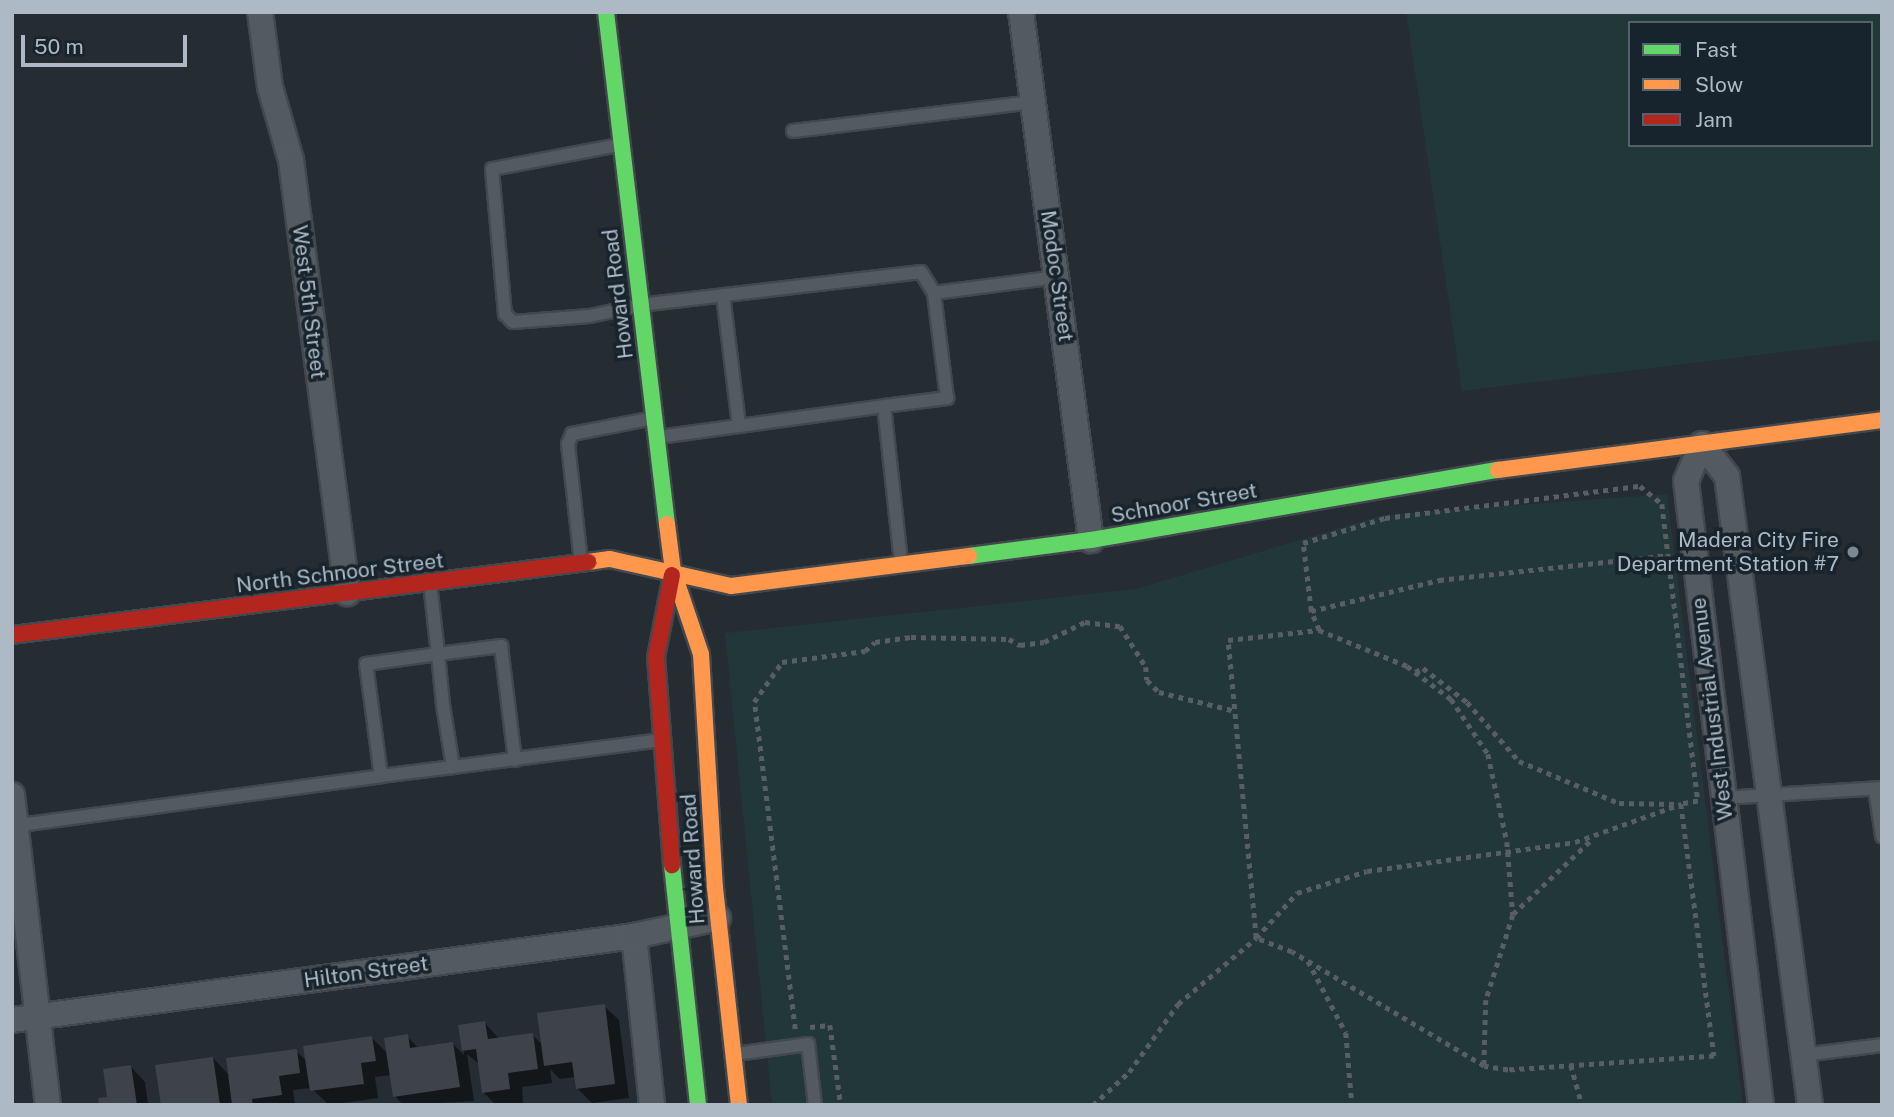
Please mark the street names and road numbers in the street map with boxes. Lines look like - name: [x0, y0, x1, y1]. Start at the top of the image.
- street label: Modoc Street: [1035, 209, 1079, 343]
- street label: West 5th Street: [287, 224, 331, 380]
- street label: Howard Road: [598, 228, 638, 360]
- street label: Schnoor Street: [1109, 478, 1259, 528]
- street label: North Schnoor Street: [235, 548, 445, 598]
- street label: West Industrial Avenue: [1686, 596, 1738, 822]
- street label: Howard Road: [676, 793, 710, 925]
- street label: Hilton Street: [302, 951, 430, 993]

